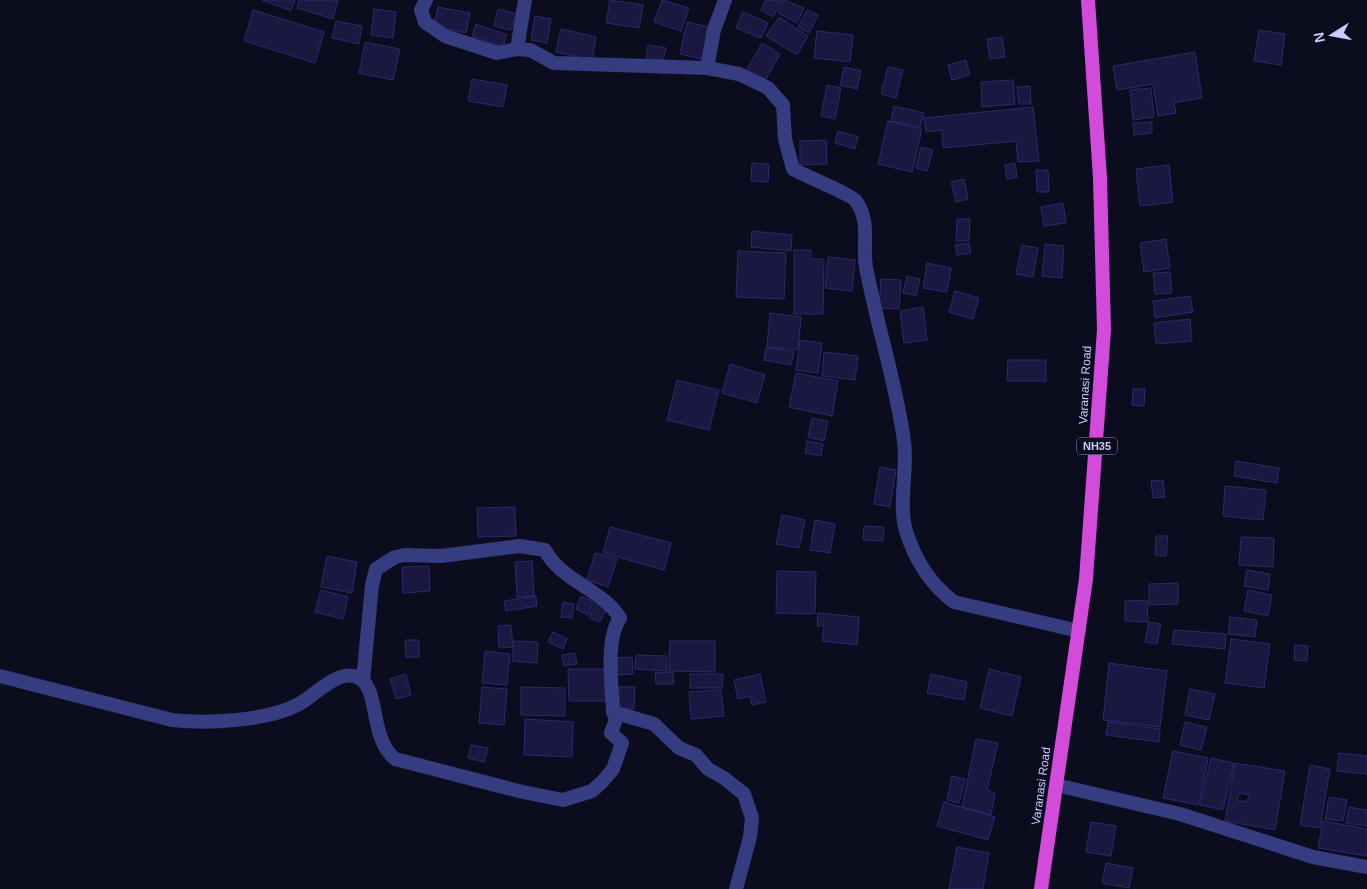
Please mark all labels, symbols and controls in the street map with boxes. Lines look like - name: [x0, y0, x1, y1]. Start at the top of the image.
- north arrow: [1307, 10, 1357, 60]
- text: N: [1310, 31, 1328, 44]
- street label: Varanasi Road: [1076, 345, 1094, 425]
- road number: NH35: [1077, 438, 1117, 454]
- street label: Varanasi Road: [1029, 746, 1053, 826]

